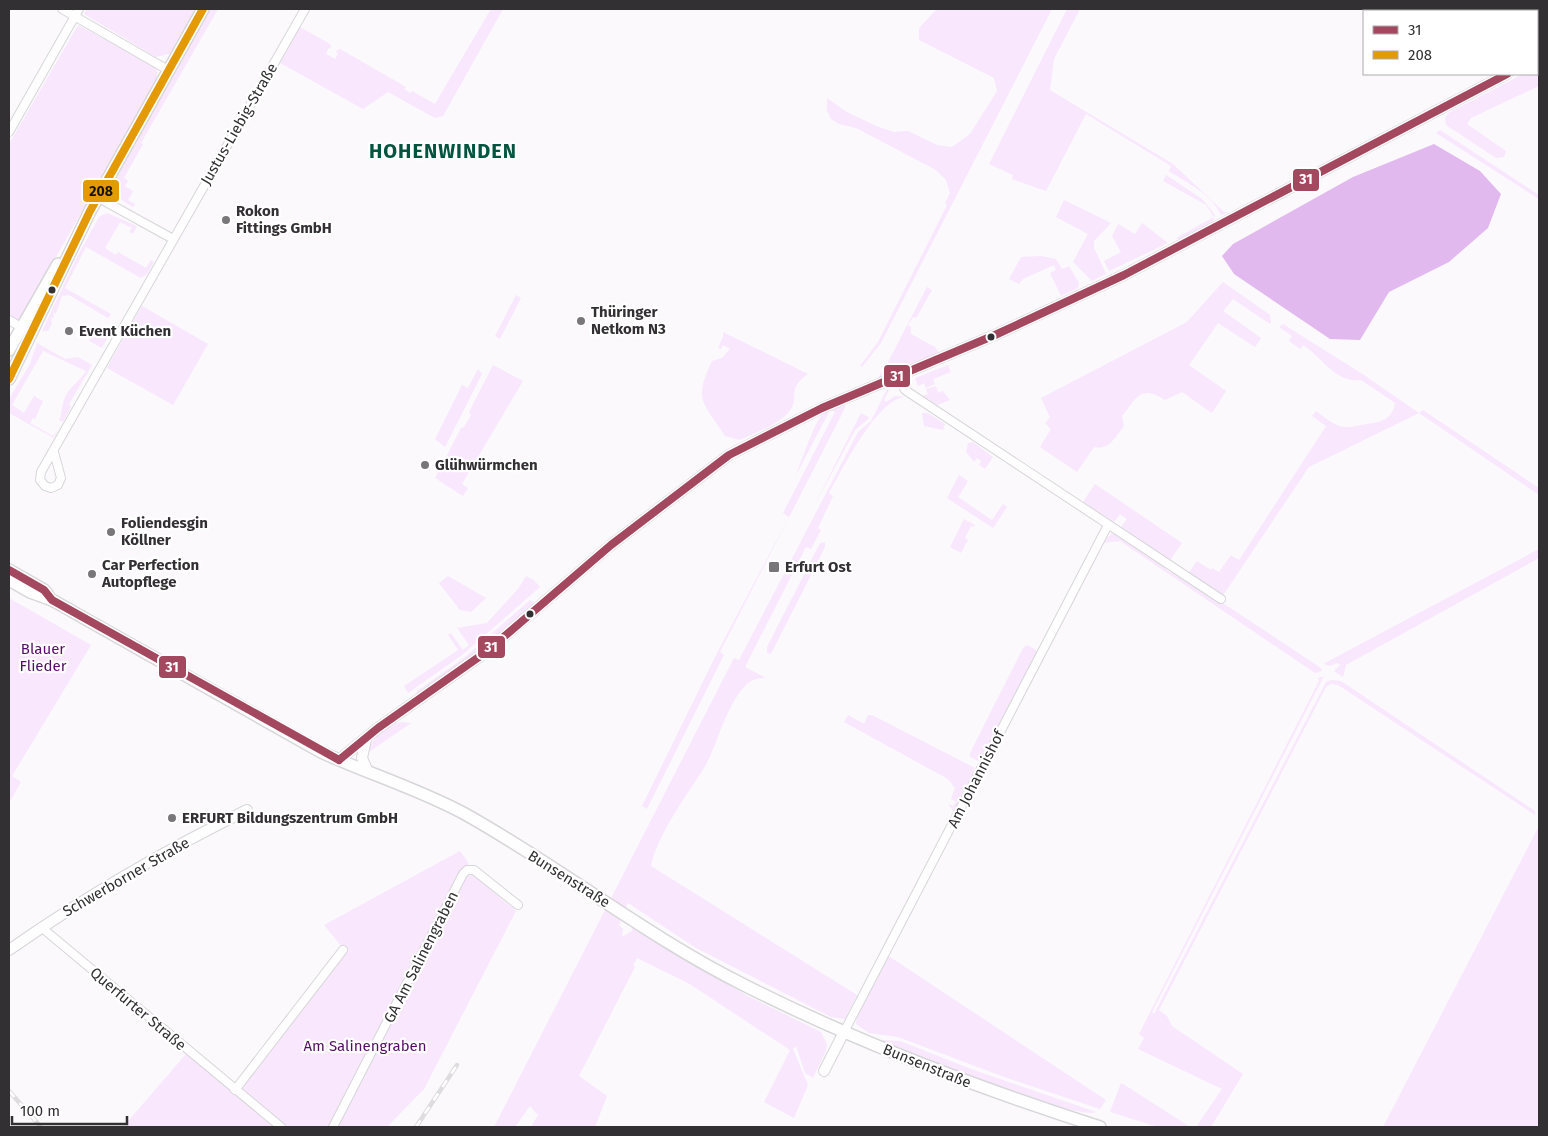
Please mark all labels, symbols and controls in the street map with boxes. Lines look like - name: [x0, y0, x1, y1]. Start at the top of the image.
- legend: [1363, 10, 1538, 75]
- text: 31: [1408, 21, 1422, 39]
- text: 208: [1408, 46, 1432, 64]
- street label: Justus-Liebig-Straße: [197, 60, 281, 188]
- district label: HOHENWINDEN: [369, 139, 517, 163]
- line badge: 31: [1292, 168, 1320, 192]
- text: 31: [1298, 171, 1313, 188]
- line badge: 208: [82, 179, 120, 203]
- text: 208: [89, 183, 113, 200]
- place label: Rokon Fittings GmbH: [236, 202, 332, 237]
- marker: Rokon Fittings GmbH: [220, 214, 232, 226]
- unlabelled marker: [47, 285, 57, 295]
- place label: Thüringer Netkom N3: [591, 303, 666, 338]
- marker: Thüringer Netkom N3: [575, 315, 587, 327]
- place label: Event Küchen: [79, 322, 171, 340]
- marker: Event Küchen: [63, 325, 75, 337]
- unlabelled marker: [986, 332, 996, 342]
- line badge: 31: [883, 364, 911, 388]
- text: 31: [889, 368, 904, 385]
- place label: Glühwürmchen: [435, 456, 538, 474]
- marker: Glühwürmchen: [419, 459, 431, 471]
- place label: Foliendesgin Köllner: [121, 514, 208, 549]
- marker: Foliendesgin Köllner: [105, 526, 117, 538]
- place label: Car Perfection Autopflege: [101, 556, 199, 591]
- place label: Erfurt Ost: [785, 558, 852, 576]
- marker: Erfurt Ost: [767, 560, 781, 574]
- marker: Car Perfection Autopflege: [86, 568, 98, 580]
- unlabelled marker: [525, 609, 535, 619]
- line badge: 31: [477, 635, 506, 659]
- text: 31: [483, 639, 498, 656]
- park label: Blauer Flieder: [20, 640, 67, 675]
- line badge: 31: [158, 655, 187, 679]
- text: 31: [164, 659, 179, 676]
- street label: Am Johannishof: [944, 726, 1009, 831]
- place label: ERFURT Bildungszentrum GmbH: [182, 809, 398, 827]
- marker: ERFURT Bildungszentrum GmbH: [166, 812, 178, 824]
- street label: Schwerborner Straße: [60, 833, 192, 921]
- street label: Bunsenstraße: [525, 847, 613, 911]
- street label: GA Am Salinengraben: [380, 888, 462, 1026]
- street label: Querfurter Straße: [86, 964, 190, 1054]
- park label: Am Salinengraben: [303, 1037, 427, 1055]
- street label: Bunsenstraße: [880, 1040, 974, 1092]
- scale bar: [12, 1094, 128, 1126]
- text: 100 m: [20, 1102, 60, 1120]

